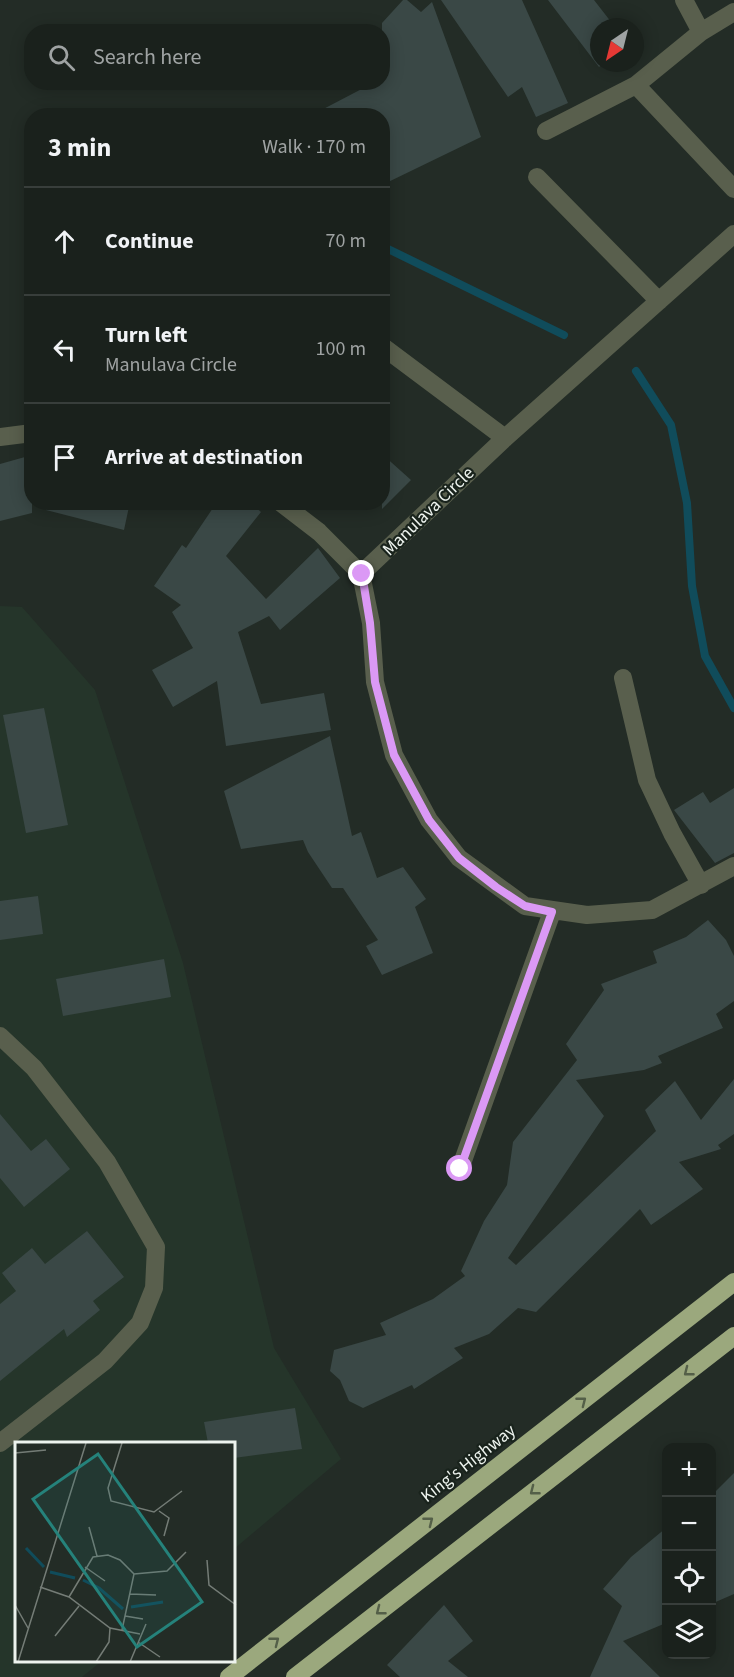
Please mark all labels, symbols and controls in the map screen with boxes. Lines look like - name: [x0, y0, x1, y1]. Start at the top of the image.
- north arrow: [590, 18, 644, 72]
- search box: [24, 24, 390, 90]
- icon: search: [45, 41, 78, 74]
- text: Search here: [93, 41, 201, 73]
- text: 3 min: [48, 129, 111, 166]
- text: Walk · 170 m: [262, 133, 366, 161]
- icon: ahead: [48, 225, 81, 258]
- text: Continue: [105, 225, 194, 257]
- text: 70 m: [326, 227, 366, 255]
- text: Turn left: [105, 319, 187, 351]
- icon: left: [48, 333, 81, 366]
- text: 100 m: [316, 335, 366, 363]
- text: Manulava Circle: [105, 351, 237, 379]
- icon: arrive: [48, 441, 81, 474]
- text: Arrive at destination: [105, 441, 303, 473]
- street label: Manulava Circle: [377, 461, 480, 562]
- route end: [348, 560, 374, 586]
- route start: [446, 1155, 472, 1181]
- one-way arrow: [684, 1364, 695, 1375]
- one-way arrow: [575, 1397, 586, 1408]
- street label: King's Highway: [416, 1418, 522, 1508]
- inset map: [15, 1442, 236, 1662]
- map controls: [662, 1443, 716, 1659]
- button: +: [662, 1443, 716, 1497]
- one-way arrow: [530, 1484, 541, 1495]
- button: −: [662, 1497, 716, 1551]
- one-way arrow: [422, 1517, 433, 1528]
- button: locate: [662, 1551, 716, 1605]
- one-way arrow: [376, 1604, 387, 1615]
- button: layers: [662, 1605, 716, 1659]
- one-way arrow: [268, 1637, 279, 1648]

